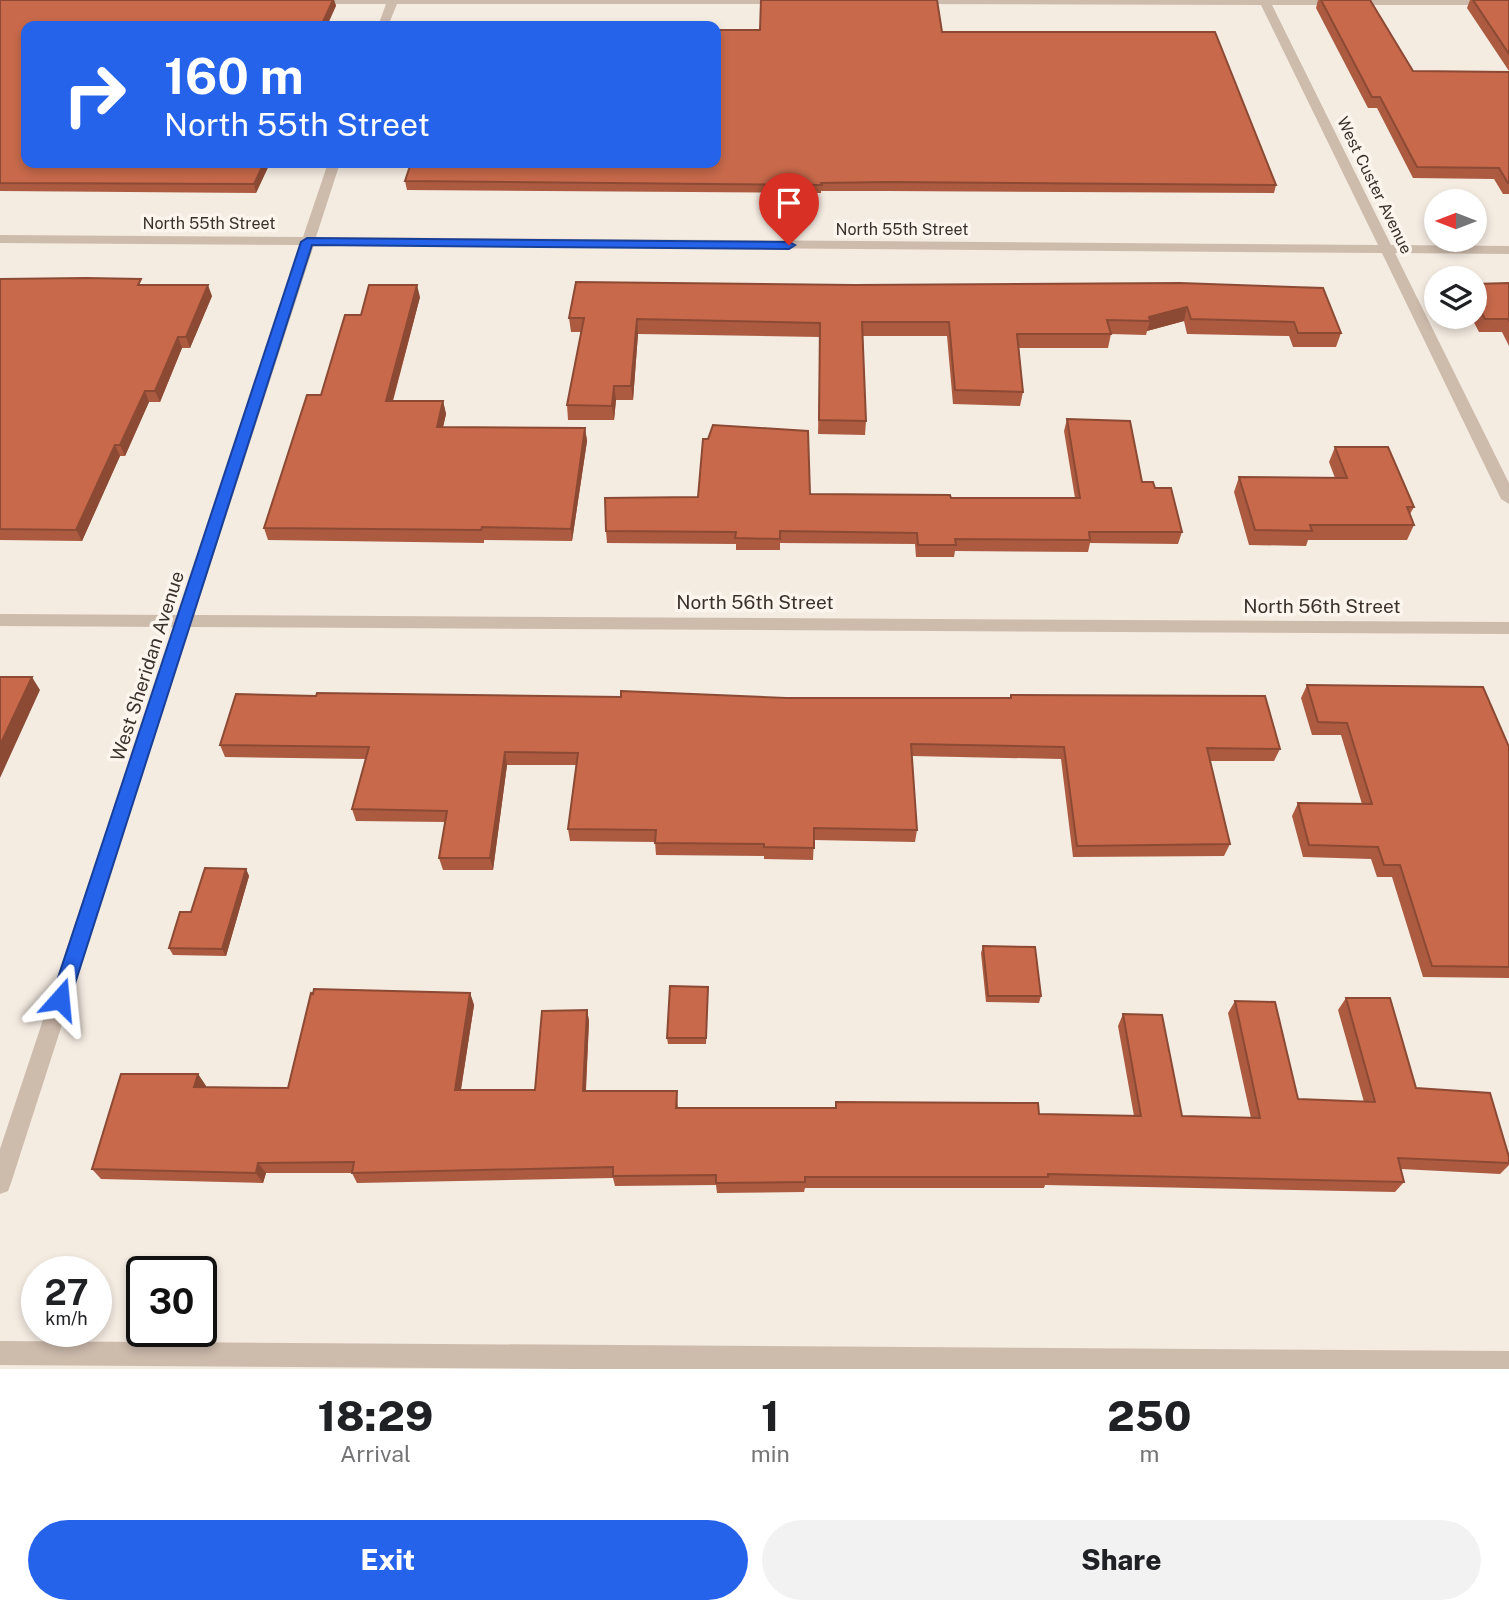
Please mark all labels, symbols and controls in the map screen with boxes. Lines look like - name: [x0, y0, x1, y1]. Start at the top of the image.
- text: 160 m: [164, 47, 304, 105]
- icon: right: [49, 49, 140, 140]
- text: North 55th Street: [164, 106, 430, 143]
- street label: West Custer Avenue: [1333, 114, 1416, 257]
- pin: [759, 173, 819, 245]
- icon: arrive: [770, 184, 808, 222]
- north arrow: [1424, 189, 1488, 252]
- map controls: [1424, 189, 1487, 329]
- street label: North 55th Street: [143, 214, 275, 233]
- street label: North 55th Street: [836, 220, 968, 239]
- button: layers: [1424, 266, 1487, 329]
- street label: West Sheridan Avenue: [106, 568, 188, 764]
- street label: North 56th Street: [676, 591, 834, 613]
- street label: North 56th Street: [1243, 595, 1401, 617]
- position arrow: [23, 962, 97, 1036]
- speed limit sign: 30: [126, 1256, 217, 1347]
- text: 27: [44, 1272, 89, 1313]
- text: km/h: [45, 1308, 88, 1329]
- text: 18:29: [318, 1391, 433, 1440]
- text: 1: [761, 1391, 780, 1440]
- text: 250: [1107, 1391, 1191, 1440]
- text: Arrival: [340, 1440, 411, 1467]
- text: min: [751, 1440, 790, 1467]
- text: m: [1139, 1440, 1159, 1467]
- button: Exit: [28, 1520, 748, 1600]
- button: Share: [762, 1520, 1481, 1600]

